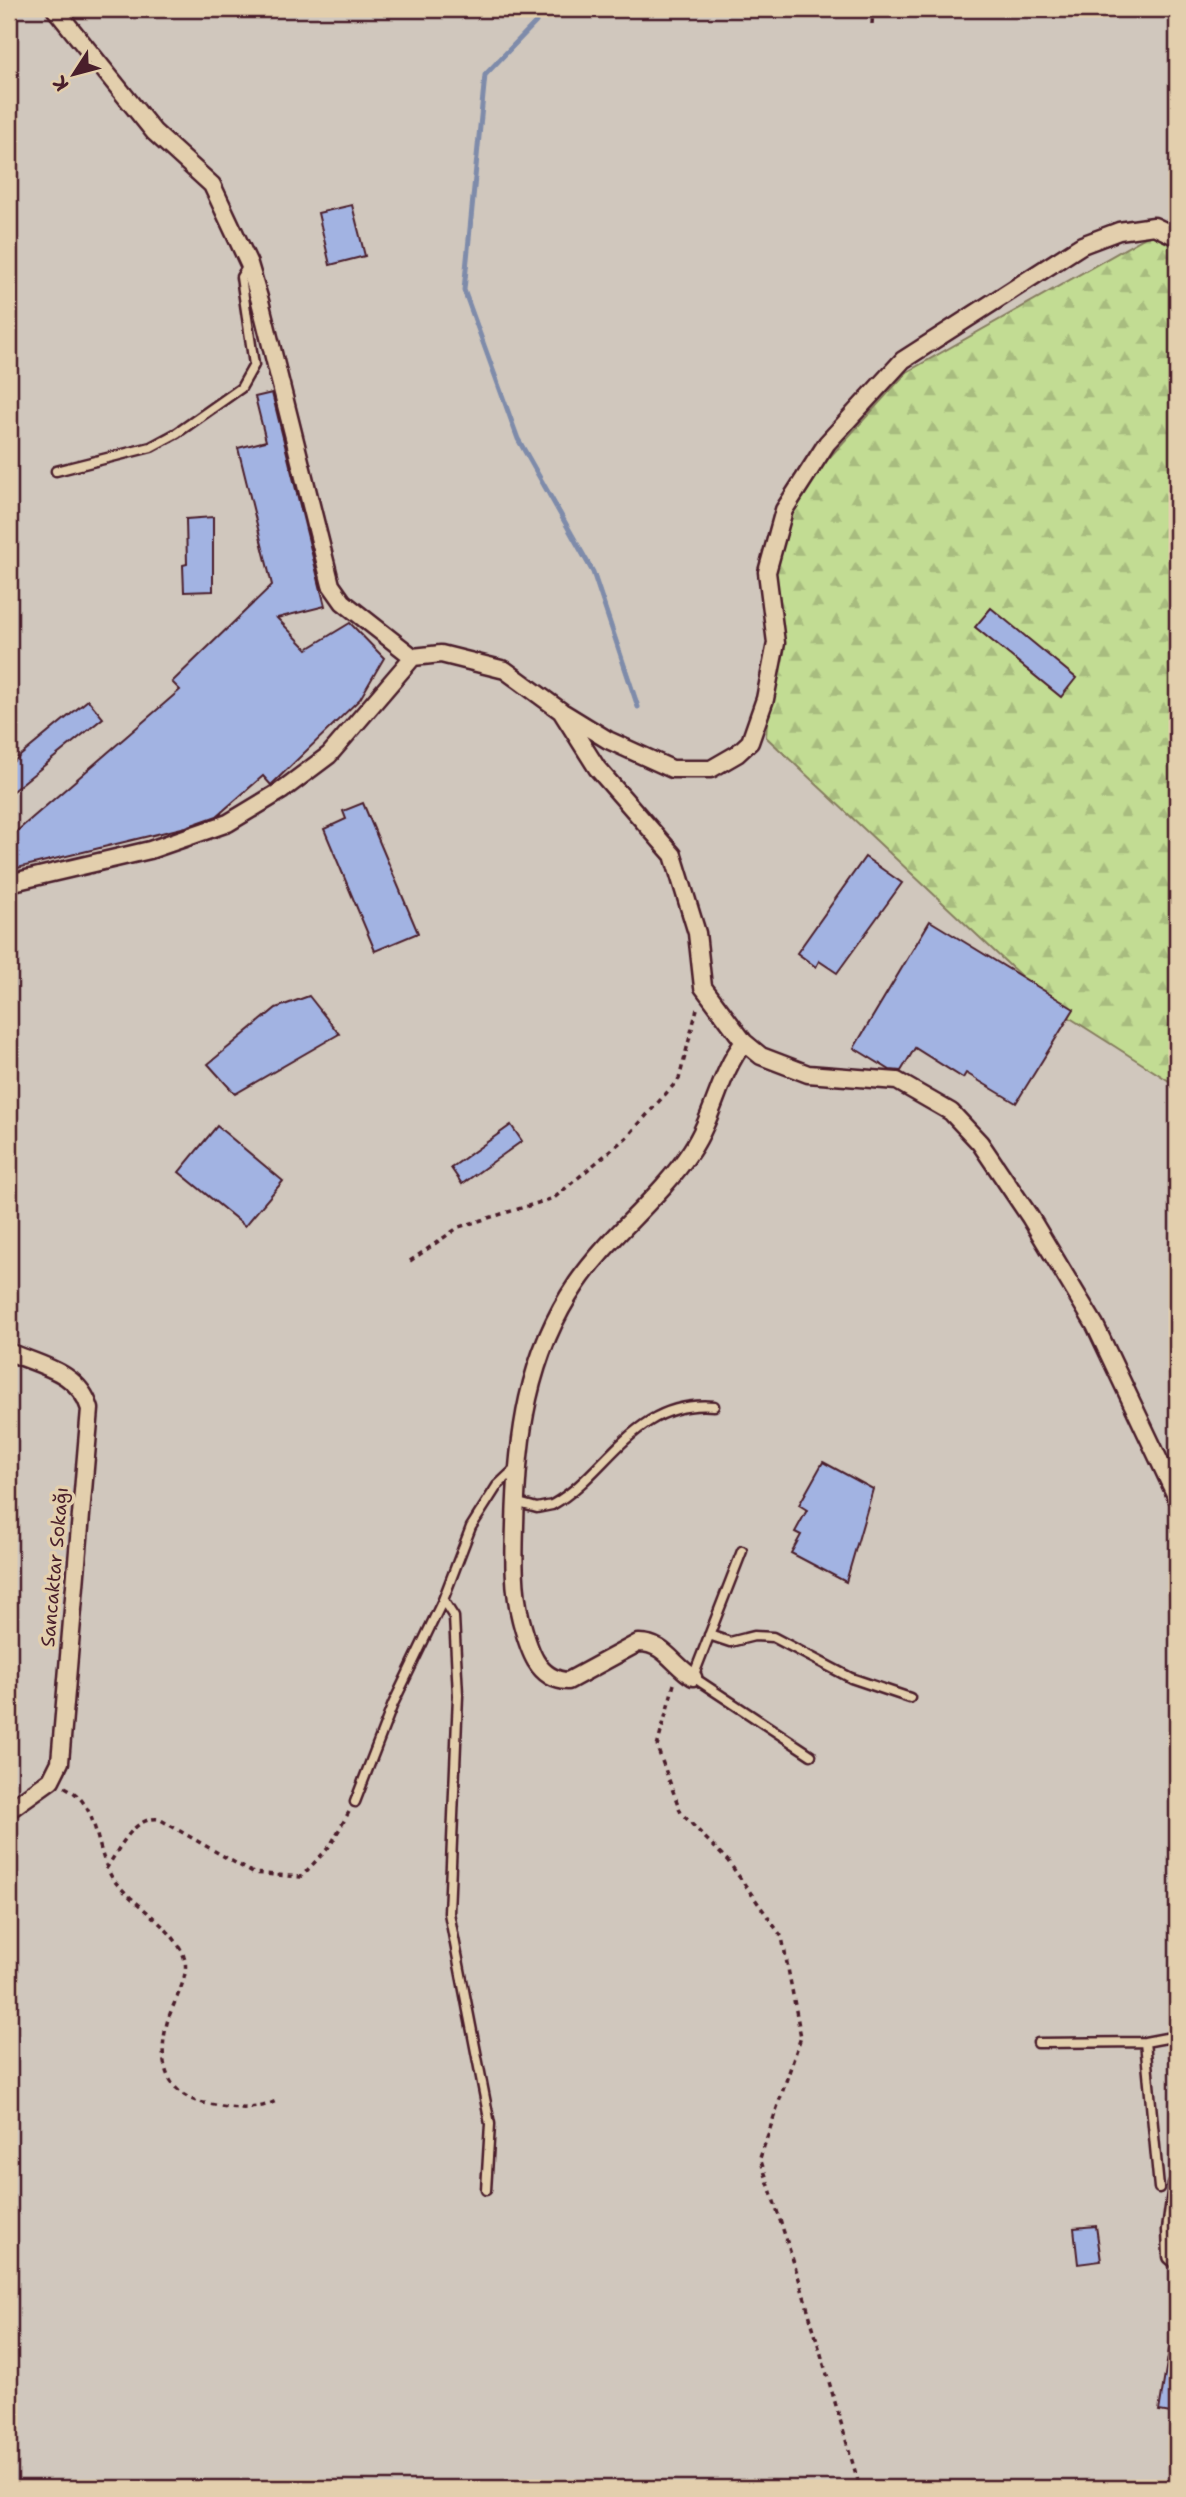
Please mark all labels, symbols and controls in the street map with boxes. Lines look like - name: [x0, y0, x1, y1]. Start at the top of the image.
- north arrow: [38, 38, 108, 108]
- text: K: [47, 71, 75, 96]
- street label: Sancaktar Sokağı: [35, 1486, 74, 1648]

